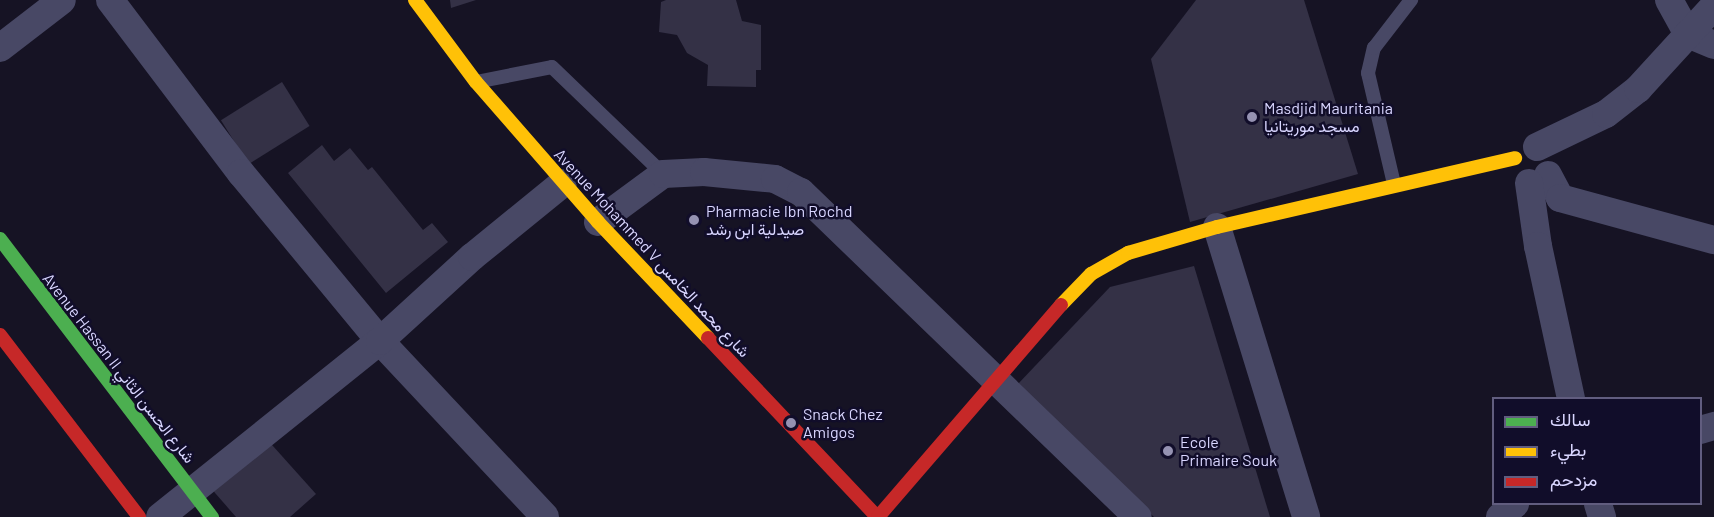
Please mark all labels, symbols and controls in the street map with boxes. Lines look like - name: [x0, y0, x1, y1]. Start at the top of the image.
- place label: Masdjid Mauritania مسجد موريتانيا: [1264, 98, 1393, 136]
- marker: Masdjid Mauritania مسجد موريتانيا: [1245, 110, 1259, 124]
- street label: Avenue Mohammed V شارع محمد الخامس: [550, 145, 754, 361]
- place label: Pharmacie Ibn Rochd صيدلية ابن رشد: [706, 201, 852, 239]
- marker: Pharmacie Ibn Rochd صيدلية ابن رشد: [687, 213, 701, 227]
- street label: Avenue Hassan II شارع الحسن الثاني: [39, 269, 199, 467]
- legend: [1492, 397, 1702, 505]
- place label: Snack Chez Amigos: [803, 404, 883, 442]
- text: سالك: [1550, 408, 1590, 430]
- marker: Snack Chez Amigos: [784, 416, 798, 430]
- place label: Ecole Primaire Souk: [1180, 432, 1277, 470]
- text: بطيء: [1550, 438, 1586, 460]
- marker: Ecole Primaire Souk: [1161, 444, 1175, 458]
- text: مزدحم: [1550, 468, 1597, 490]

